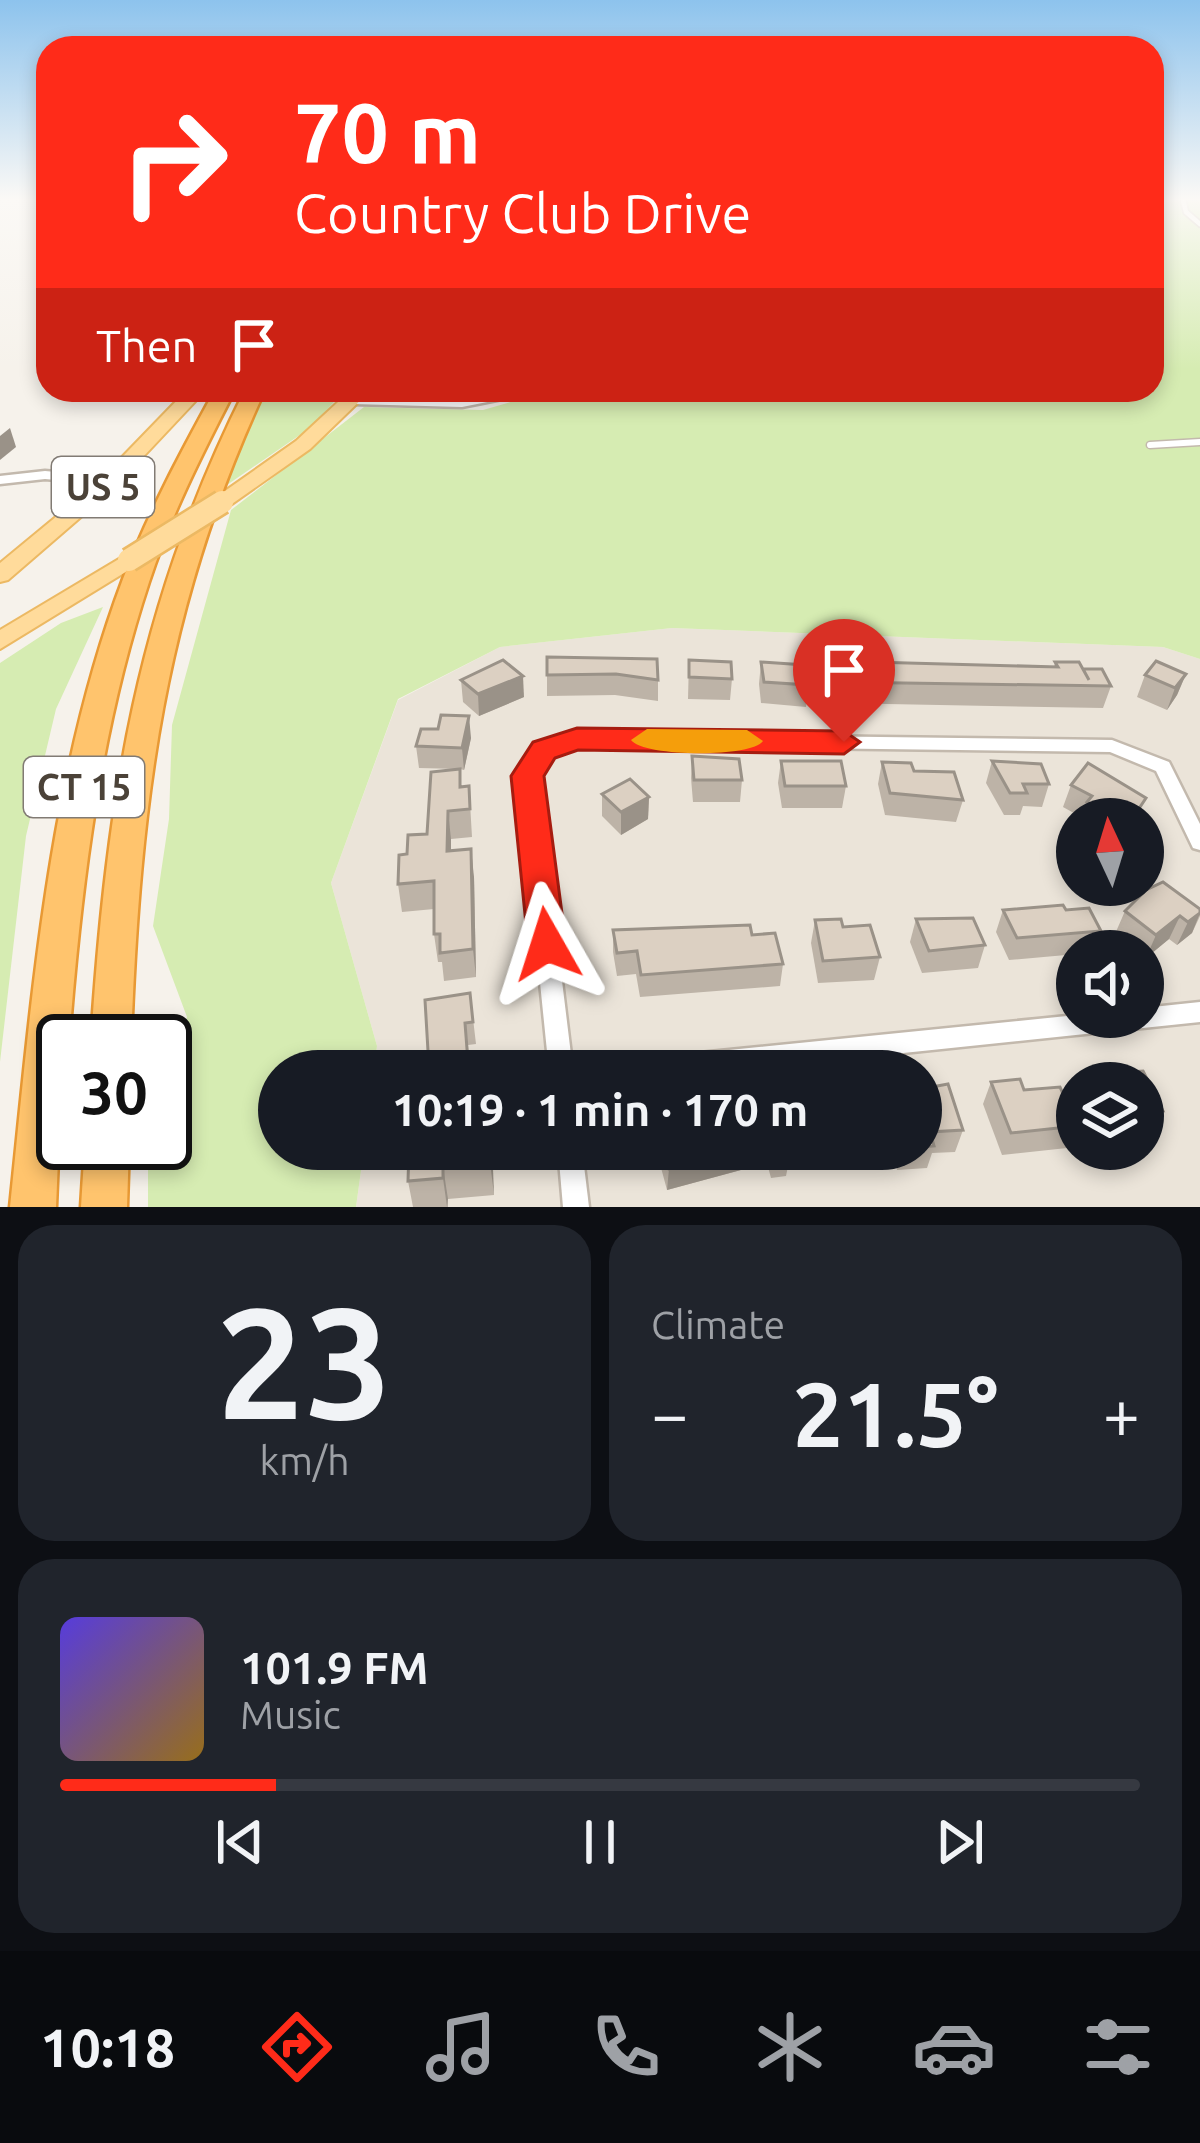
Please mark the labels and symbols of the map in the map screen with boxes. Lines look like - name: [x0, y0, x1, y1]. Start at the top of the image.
- road number: US 5: [52, 457, 154, 517]
- pin: [793, 619, 895, 742]
- road number: CT 15: [24, 757, 144, 817]
- north arrow: [1056, 798, 1164, 906]
- position arrow: [484, 881, 610, 1007]
- speed limit sign: 30: [36, 1014, 192, 1170]

